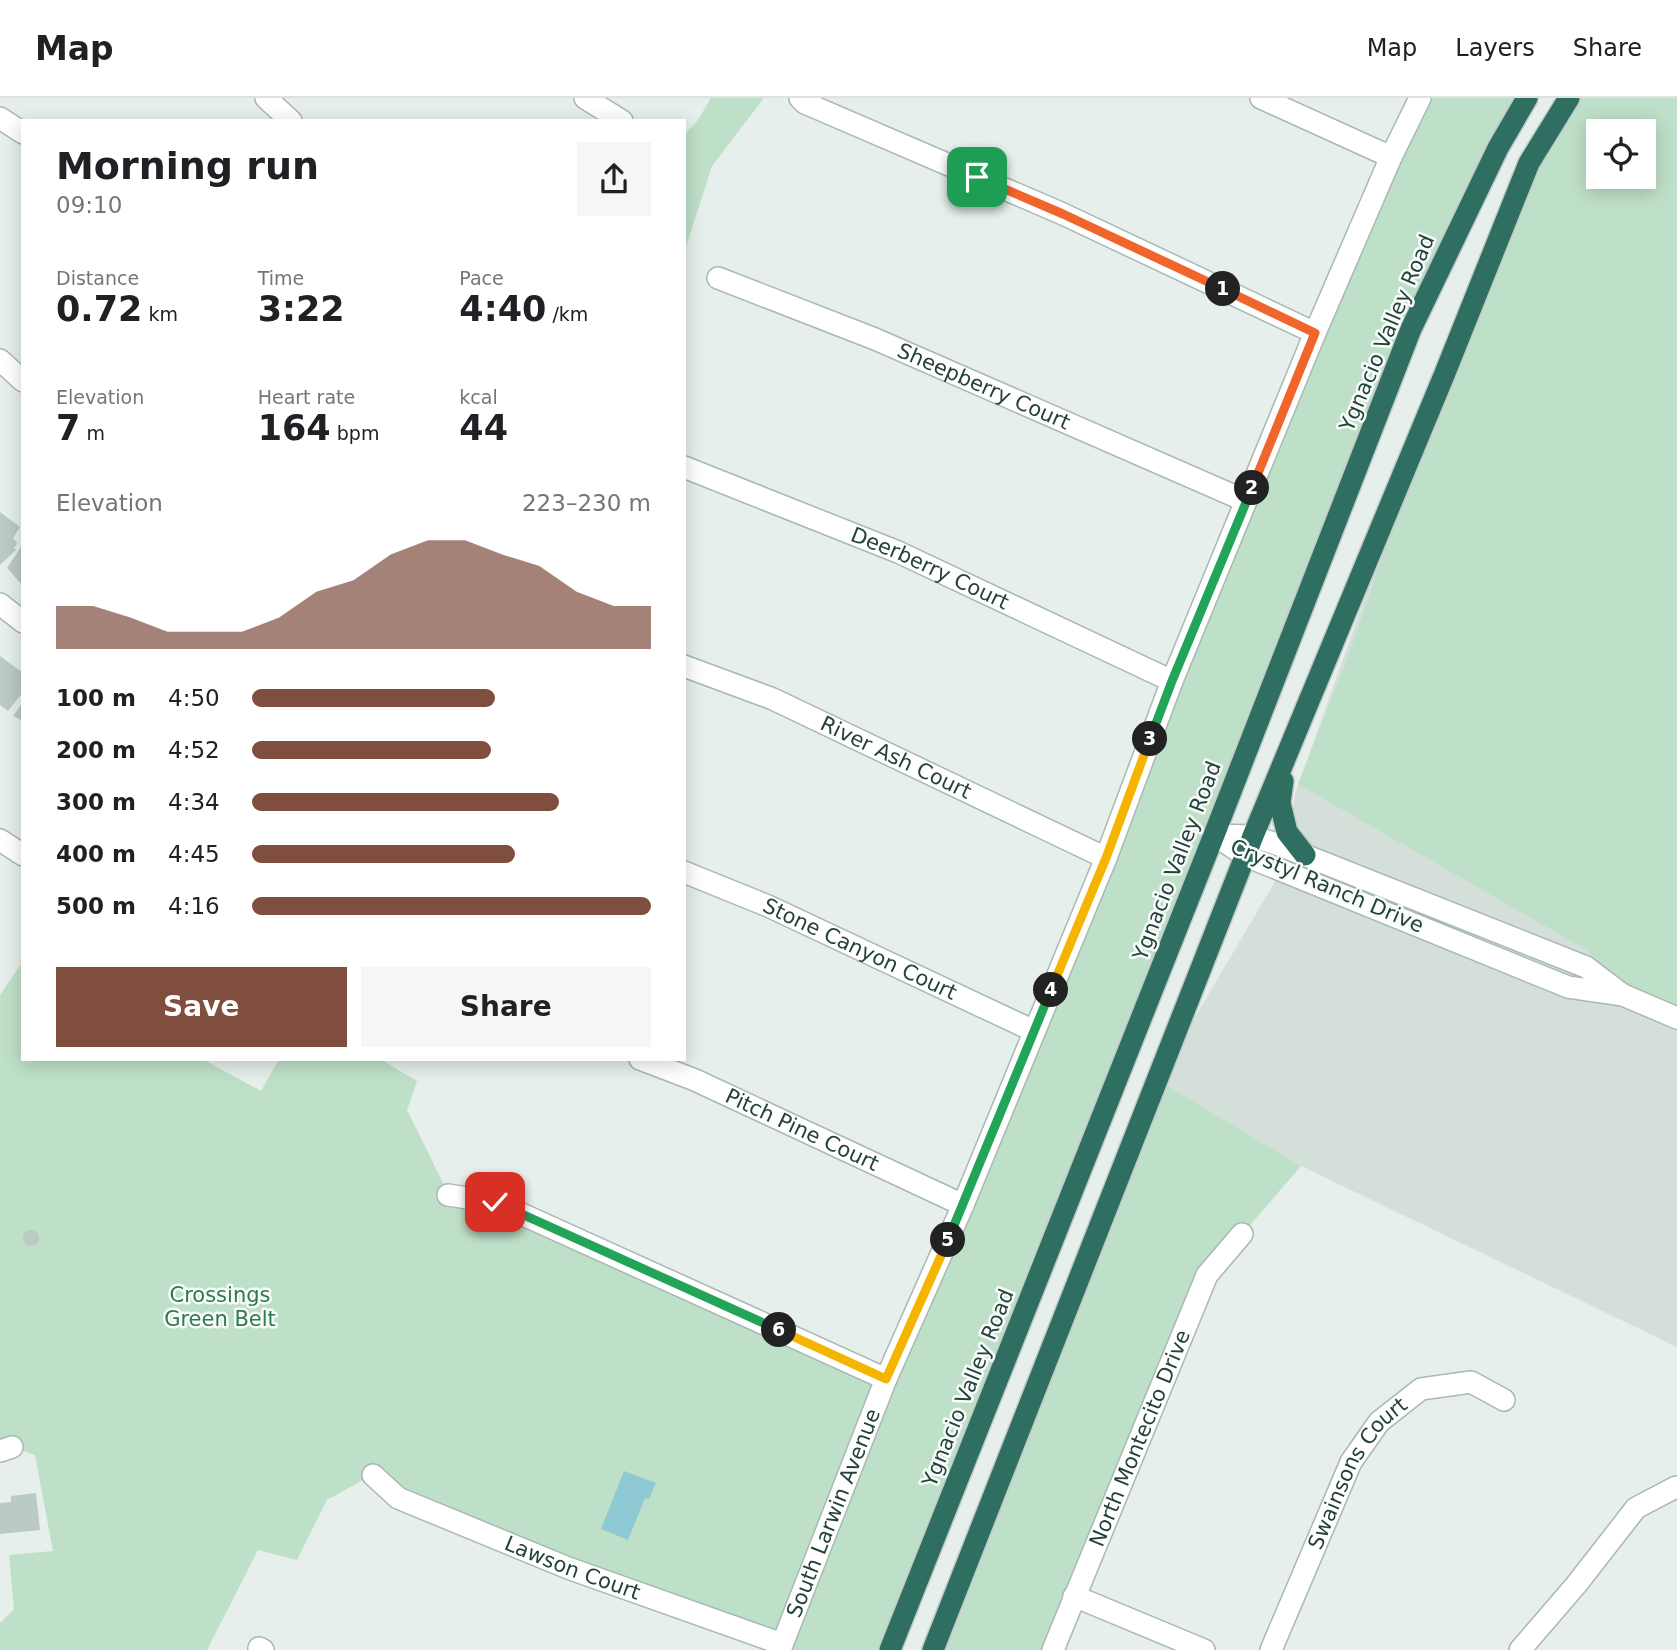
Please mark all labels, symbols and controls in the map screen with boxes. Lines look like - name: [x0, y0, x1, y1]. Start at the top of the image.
- text: Map: [35, 29, 114, 68]
- text: Map: [1367, 34, 1417, 62]
- text: Layers: [1455, 34, 1535, 62]
- text: Share: [1573, 34, 1642, 62]
- map controls: [1586, 119, 1656, 189]
- button: locate: [1586, 119, 1656, 189]
- button: share: [577, 142, 651, 216]
- text: Morning run: [56, 144, 319, 188]
- pin: [947, 147, 1007, 207]
- icon: arrive: [958, 158, 996, 196]
- text: 09:10: [56, 192, 122, 218]
- street label: Ygnacio Valley Road: [1334, 231, 1439, 436]
- text: Distance: [56, 267, 139, 289]
- text: Time: [258, 267, 304, 289]
- text: Pace: [459, 267, 504, 289]
- pin: 1: [1206, 272, 1240, 306]
- text: 1: [1216, 277, 1229, 299]
- text: 0.72: [56, 289, 142, 329]
- text: 3:22: [258, 289, 345, 329]
- text: 4:40: [459, 289, 546, 329]
- text: km: [142, 303, 178, 325]
- text: /km: [546, 303, 588, 325]
- street label: Sheepberry Court: [894, 338, 1074, 435]
- text: Elevation: [56, 386, 144, 408]
- text: Heart rate: [258, 386, 355, 408]
- text: kcal: [459, 386, 498, 408]
- text: 7: [56, 408, 80, 448]
- text: 164: [258, 408, 331, 448]
- text: 44: [459, 408, 508, 448]
- text: m: [80, 422, 105, 444]
- text: bpm: [331, 422, 379, 444]
- pin: 2: [1234, 470, 1270, 506]
- text: 2: [1245, 476, 1258, 498]
- text: Elevation: [56, 490, 163, 516]
- text: 223–230 m: [522, 490, 651, 516]
- street label: Deerberry Court: [847, 523, 1013, 614]
- text: 100 m: [56, 685, 136, 711]
- text: 4:50: [168, 685, 220, 711]
- street label: River Ash Court: [817, 711, 975, 804]
- pin: 3: [1132, 722, 1168, 756]
- text: 3: [1143, 727, 1156, 749]
- text: 200 m: [56, 737, 136, 763]
- text: 4:52: [168, 737, 220, 763]
- street label: Ygnacio Valley Road: [1128, 758, 1226, 965]
- text: 300 m: [56, 789, 136, 815]
- text: 4:34: [168, 789, 220, 815]
- street label: Crystyl Ranch Drive: [1227, 834, 1427, 938]
- text: 400 m: [56, 841, 136, 867]
- text: 4:45: [168, 841, 220, 867]
- text: 500 m: [56, 893, 136, 919]
- text: 4:16: [168, 893, 220, 919]
- street label: Stone Canyon Court: [759, 893, 960, 1005]
- button: Save: [56, 967, 347, 1047]
- button: Share: [361, 967, 651, 1047]
- pin: 4: [1034, 972, 1068, 1008]
- text: 4: [1044, 978, 1057, 1000]
- street label: Pitch Pine Court: [722, 1084, 883, 1176]
- pin: [465, 1172, 525, 1232]
- icon: check: [476, 1183, 514, 1221]
- pin: 5: [930, 1222, 965, 1258]
- text: 5: [941, 1228, 954, 1250]
- park label: Crossings Green Belt: [164, 1283, 276, 1331]
- street label: Ygnacio Valley Road: [917, 1286, 1019, 1491]
- pin: 6: [762, 1312, 796, 1348]
- text: 6: [772, 1318, 785, 1340]
- street label: North Montecito Drive: [1085, 1326, 1195, 1550]
- street label: Swainsons Court: [1303, 1393, 1412, 1553]
- street label: South Larwin Avenue: [782, 1405, 885, 1621]
- street label: Lawson Court: [501, 1531, 643, 1605]

